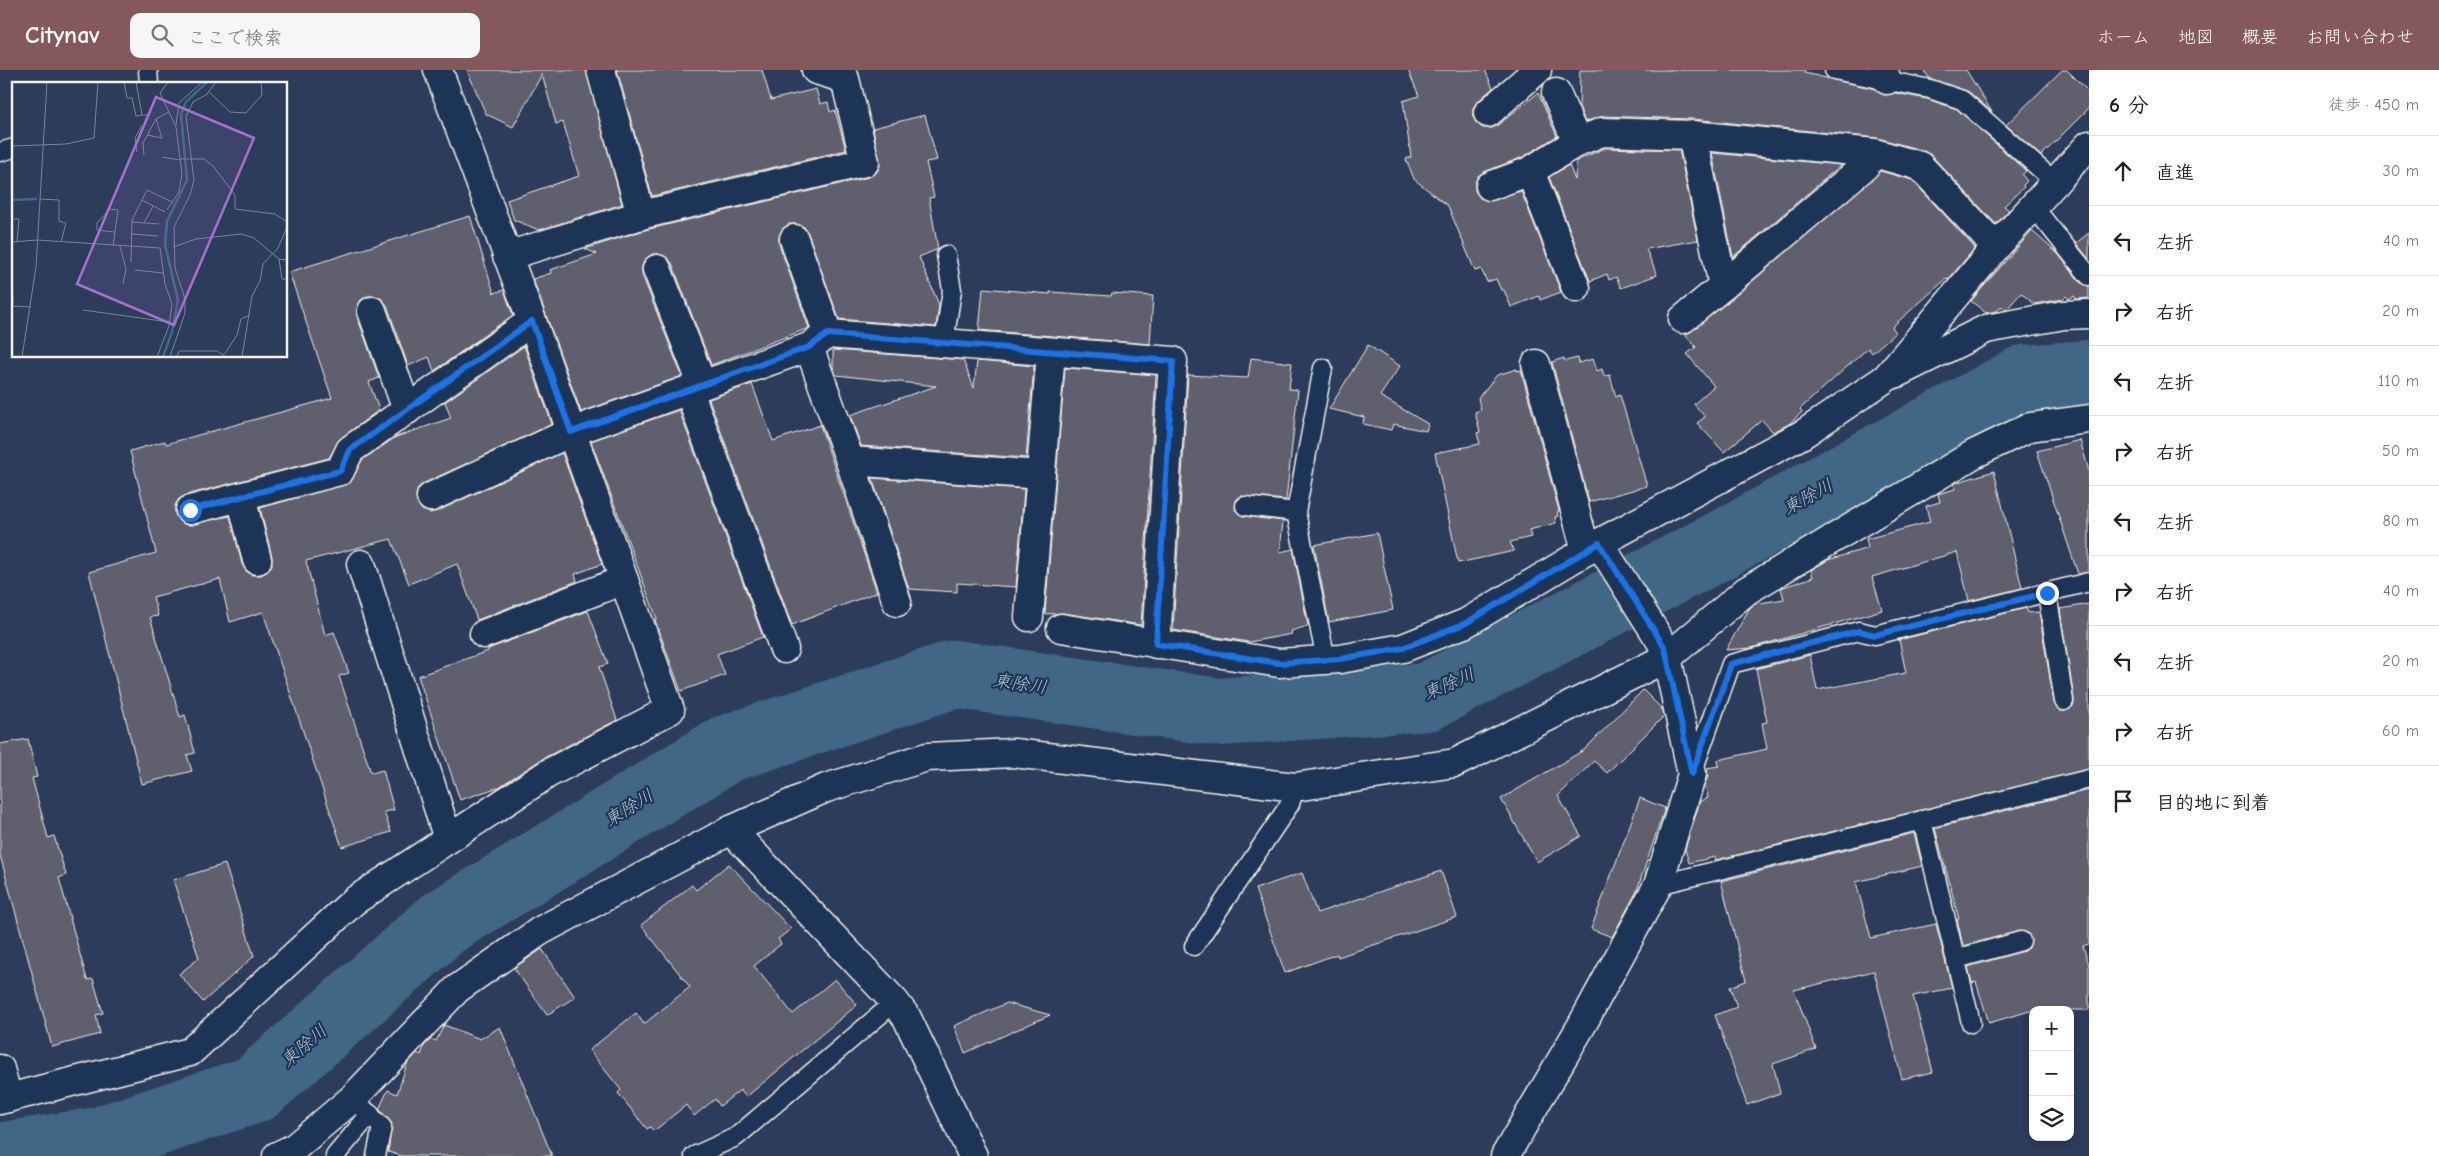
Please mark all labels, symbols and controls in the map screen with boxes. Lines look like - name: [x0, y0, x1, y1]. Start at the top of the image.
- search box: [130, 13, 480, 58]
- text: Citynav: [25, 21, 100, 49]
- icon: search: [148, 21, 176, 49]
- text: ここで検索: [188, 27, 283, 49]
- text: ホーム: [2097, 27, 2150, 48]
- text: 地図: [2178, 27, 2214, 48]
- text: 概要: [2242, 27, 2278, 48]
- text: お問い合わせ: [2306, 27, 2414, 48]
- inset map: [12, 82, 288, 358]
- text: 6 分: [2109, 93, 2148, 117]
- text: 徒歩 · 450 m: [2329, 96, 2419, 114]
- icon: ahead: [2109, 157, 2137, 185]
- text: 直進: [2156, 162, 2194, 184]
- text: 30 m: [2383, 162, 2419, 180]
- icon: left: [2109, 227, 2137, 255]
- text: 左折: [2156, 232, 2194, 254]
- text: 40 m: [2383, 232, 2419, 250]
- icon: right: [2109, 297, 2137, 325]
- text: 右折: [2156, 302, 2194, 324]
- text: 20 m: [2382, 302, 2419, 320]
- icon: left: [2109, 367, 2137, 395]
- text: 左折: [2156, 372, 2194, 394]
- text: 110 m: [2378, 372, 2419, 390]
- icon: right: [2109, 437, 2137, 465]
- text: 右折: [2156, 442, 2194, 464]
- text: 50 m: [2382, 442, 2419, 460]
- water label: 東除川: [1779, 475, 1837, 519]
- route start: [179, 499, 202, 522]
- icon: left: [2109, 507, 2137, 535]
- text: 左折: [2156, 512, 2194, 534]
- text: 80 m: [2382, 512, 2419, 530]
- icon: right: [2109, 577, 2137, 605]
- route end: [2036, 582, 2059, 605]
- text: 右折: [2156, 582, 2194, 604]
- text: 40 m: [2383, 582, 2419, 600]
- icon: left: [2109, 647, 2137, 675]
- text: 左折: [2156, 652, 2194, 674]
- text: 20 m: [2382, 652, 2419, 670]
- water label: 東除川: [1420, 663, 1478, 705]
- water label: 東除川: [992, 670, 1048, 698]
- icon: right: [2109, 717, 2137, 745]
- text: 右折: [2156, 722, 2194, 744]
- text: 60 m: [2382, 722, 2419, 740]
- water label: 東除川: [601, 785, 657, 831]
- icon: arrive: [2109, 787, 2137, 815]
- text: 目的地に到着: [2156, 792, 2270, 814]
- map controls: [2029, 1006, 2074, 1141]
- button: +: [2029, 1006, 2074, 1051]
- water label: 東除川: [277, 1020, 331, 1072]
- button: −: [2029, 1051, 2074, 1096]
- button: layers: [2029, 1096, 2074, 1141]

